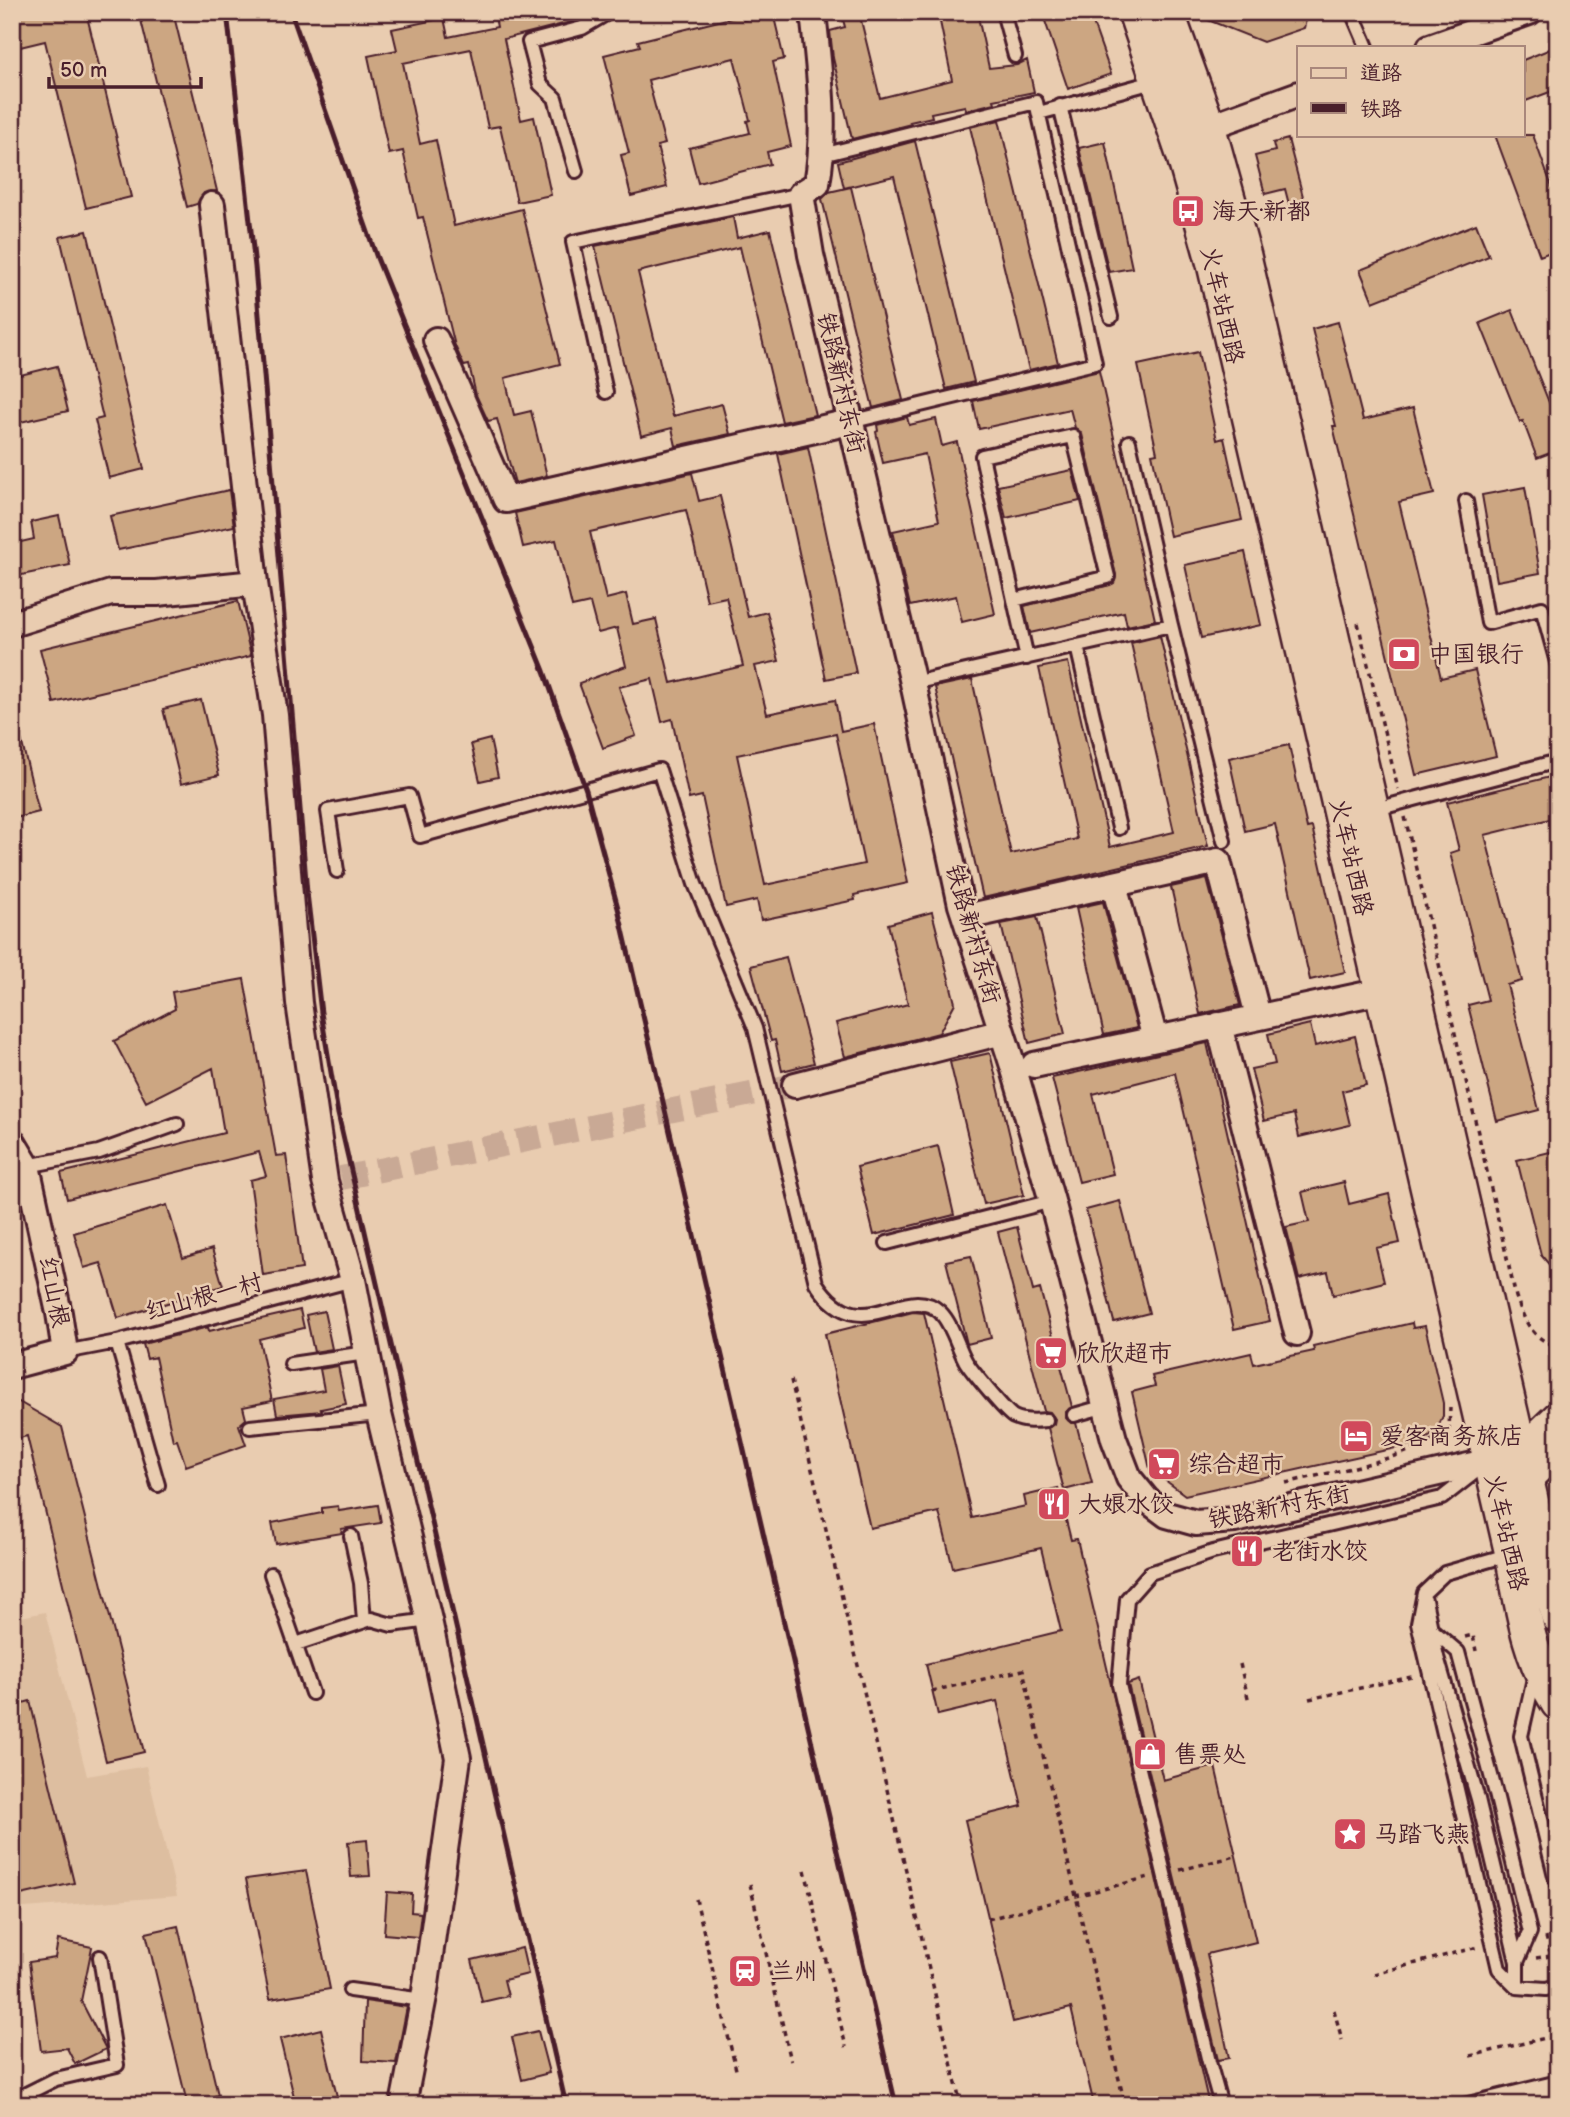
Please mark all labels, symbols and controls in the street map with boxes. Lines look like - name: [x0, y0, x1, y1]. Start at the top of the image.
- scale bar: [49, 46, 201, 90]
- legend: [1297, 46, 1524, 136]
- text: 50 m: [60, 58, 107, 83]
- text: 道路: [1360, 61, 1402, 86]
- text: 铁路: [1360, 97, 1402, 122]
- bus stop icon: 海天·新都: [1169, 192, 1207, 230]
- place label: 海天·新都: [1212, 197, 1311, 226]
- street label: 火车站西路: [1194, 243, 1250, 367]
- street label: 铁路新村东街: [811, 310, 871, 456]
- bank icon: 中国银行: [1385, 635, 1423, 673]
- place label: 中国银行: [1428, 640, 1524, 669]
- street label: 火车站西路: [1323, 795, 1379, 919]
- street label: 铁路新村东街: [939, 861, 1007, 1007]
- street label: 红山根: [33, 1254, 75, 1330]
- street label: 红山根一村: [142, 1267, 266, 1327]
- supermarket icon: 欣欣超市: [1032, 1334, 1070, 1372]
- place label: 欣欣超市: [1076, 1339, 1172, 1368]
- hotel icon: 爱客商务旅店: [1337, 1417, 1375, 1455]
- place label: 爱客商务旅店: [1380, 1422, 1524, 1451]
- supermarket icon: 综合超市: [1145, 1445, 1183, 1483]
- place label: 综合超市: [1188, 1450, 1284, 1479]
- street label: 火车站西路: [1478, 1470, 1534, 1594]
- street label: 铁路新村东街: [1206, 1479, 1352, 1535]
- restaurant icon: 大娘水饺: [1035, 1485, 1073, 1523]
- place label: 大娘水饺: [1078, 1490, 1174, 1519]
- restaurant icon: 老街水饺: [1228, 1532, 1266, 1570]
- place label: 老街水饺: [1272, 1537, 1368, 1566]
- shop icon: 售票处: [1131, 1735, 1169, 1773]
- place label: 售票处: [1174, 1740, 1246, 1769]
- place icon: 马踏飞燕: [1331, 1815, 1369, 1853]
- place label: 马踏飞燕: [1374, 1820, 1470, 1849]
- station icon: 兰州: [726, 1952, 764, 1990]
- place label: 兰州: [770, 1957, 818, 1986]

